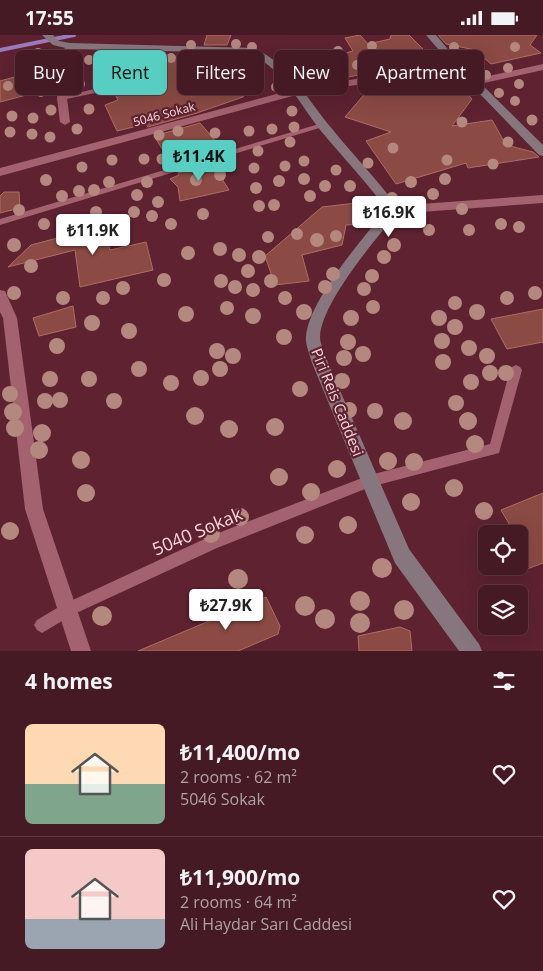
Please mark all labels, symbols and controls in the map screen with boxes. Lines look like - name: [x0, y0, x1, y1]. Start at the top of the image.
- text: 17:55: [25, 5, 74, 31]
- chip: Buy: [15, 50, 83, 95]
- chip: Rent: [93, 50, 167, 95]
- chip: Filters: [177, 50, 264, 95]
- chip: New: [274, 50, 348, 95]
- chip: Apartment: [358, 50, 484, 95]
- street label: 5046 Sokak: [131, 97, 198, 130]
- pin: ₺11.4K: [158, 139, 240, 182]
- text: ₺11.4K: [173, 145, 225, 167]
- pin: ₺16.9K: [348, 195, 430, 238]
- text: ₺16.9K: [363, 201, 415, 223]
- pin: ₺11.9K: [52, 213, 134, 256]
- text: ₺11.9K: [67, 219, 119, 241]
- street label: Piri Reis Caddesi: [307, 345, 369, 459]
- street label: 5040 Sokak: [148, 501, 246, 561]
- map controls: [478, 525, 528, 635]
- button: locate: [478, 525, 528, 575]
- button: layers: [478, 585, 528, 635]
- pin: ₺27.9K: [185, 589, 267, 631]
- text: ₺27.9K: [200, 594, 252, 616]
- text: 4 homes: [25, 667, 113, 695]
- icon: filters: [490, 667, 518, 695]
- text: ₺11,400/mo: [180, 738, 300, 766]
- icon: home: [65, 744, 125, 804]
- icon: heart: [490, 760, 518, 788]
- text: 2 rooms · 62 m²: [180, 766, 297, 788]
- text: 5046 Sokak: [180, 788, 265, 810]
- text: ₺11,900/mo: [180, 863, 300, 891]
- icon: home: [65, 869, 125, 929]
- icon: heart: [490, 885, 518, 913]
- text: 2 rooms · 64 m²: [180, 891, 297, 913]
- text: Ali Haydar Sarı Caddesi: [180, 913, 352, 935]

